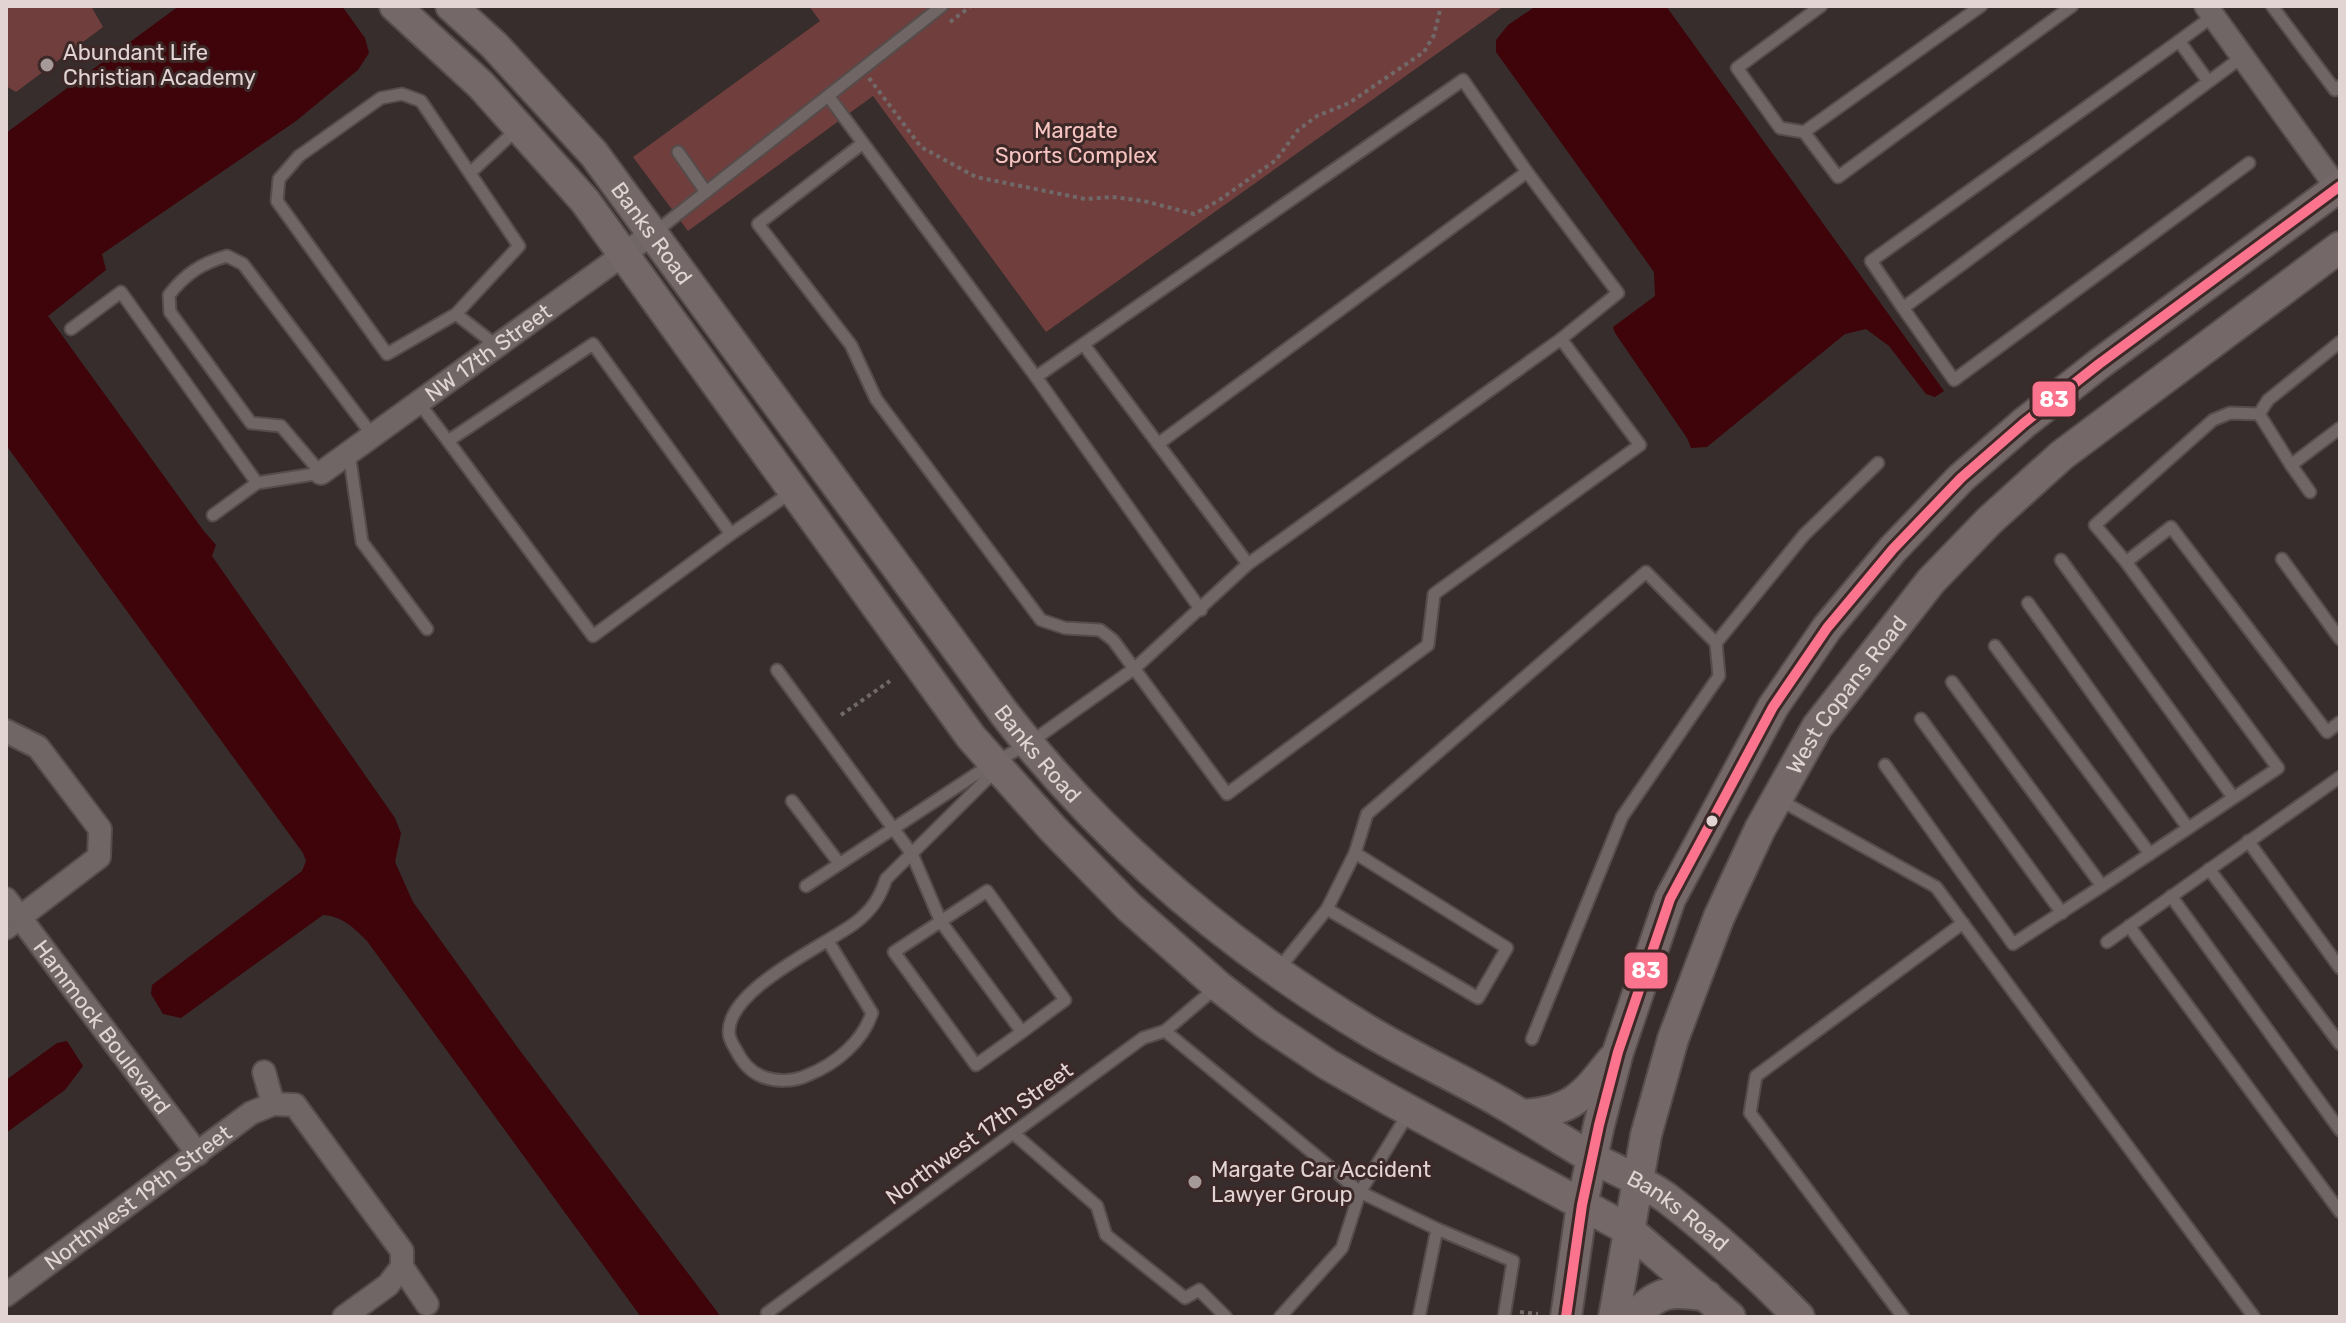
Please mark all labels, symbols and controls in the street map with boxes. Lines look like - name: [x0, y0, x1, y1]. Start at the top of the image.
- place label: Abundant Life Christian Academy: [63, 39, 256, 91]
- marker: Abundant Life Christian Academy: [38, 56, 56, 74]
- park label: Margate Sports Complex: [995, 117, 1157, 169]
- street label: Banks Road: [605, 177, 698, 290]
- street label: NW 17th Street: [420, 298, 557, 408]
- line badge: 83: [2031, 380, 2077, 418]
- text: 83: [2039, 386, 2069, 413]
- street label: West Copans Road: [1781, 610, 1913, 779]
- street label: Banks Road: [988, 699, 1087, 808]
- unlabelled marker: [1704, 813, 1720, 829]
- street label: Hammock Boulevard: [27, 935, 176, 1120]
- line badge: 83: [1623, 951, 1669, 990]
- text: 83: [1631, 957, 1661, 984]
- street label: Northwest 17th Street: [880, 1056, 1078, 1210]
- street label: Northwest 19th Street: [39, 1119, 237, 1276]
- place label: Margate Car Accident Lawyer Group: [1211, 1156, 1431, 1208]
- street label: Banks Road: [1623, 1164, 1734, 1257]
- marker: Margate Car Accident Lawyer Group: [1186, 1173, 1204, 1191]

